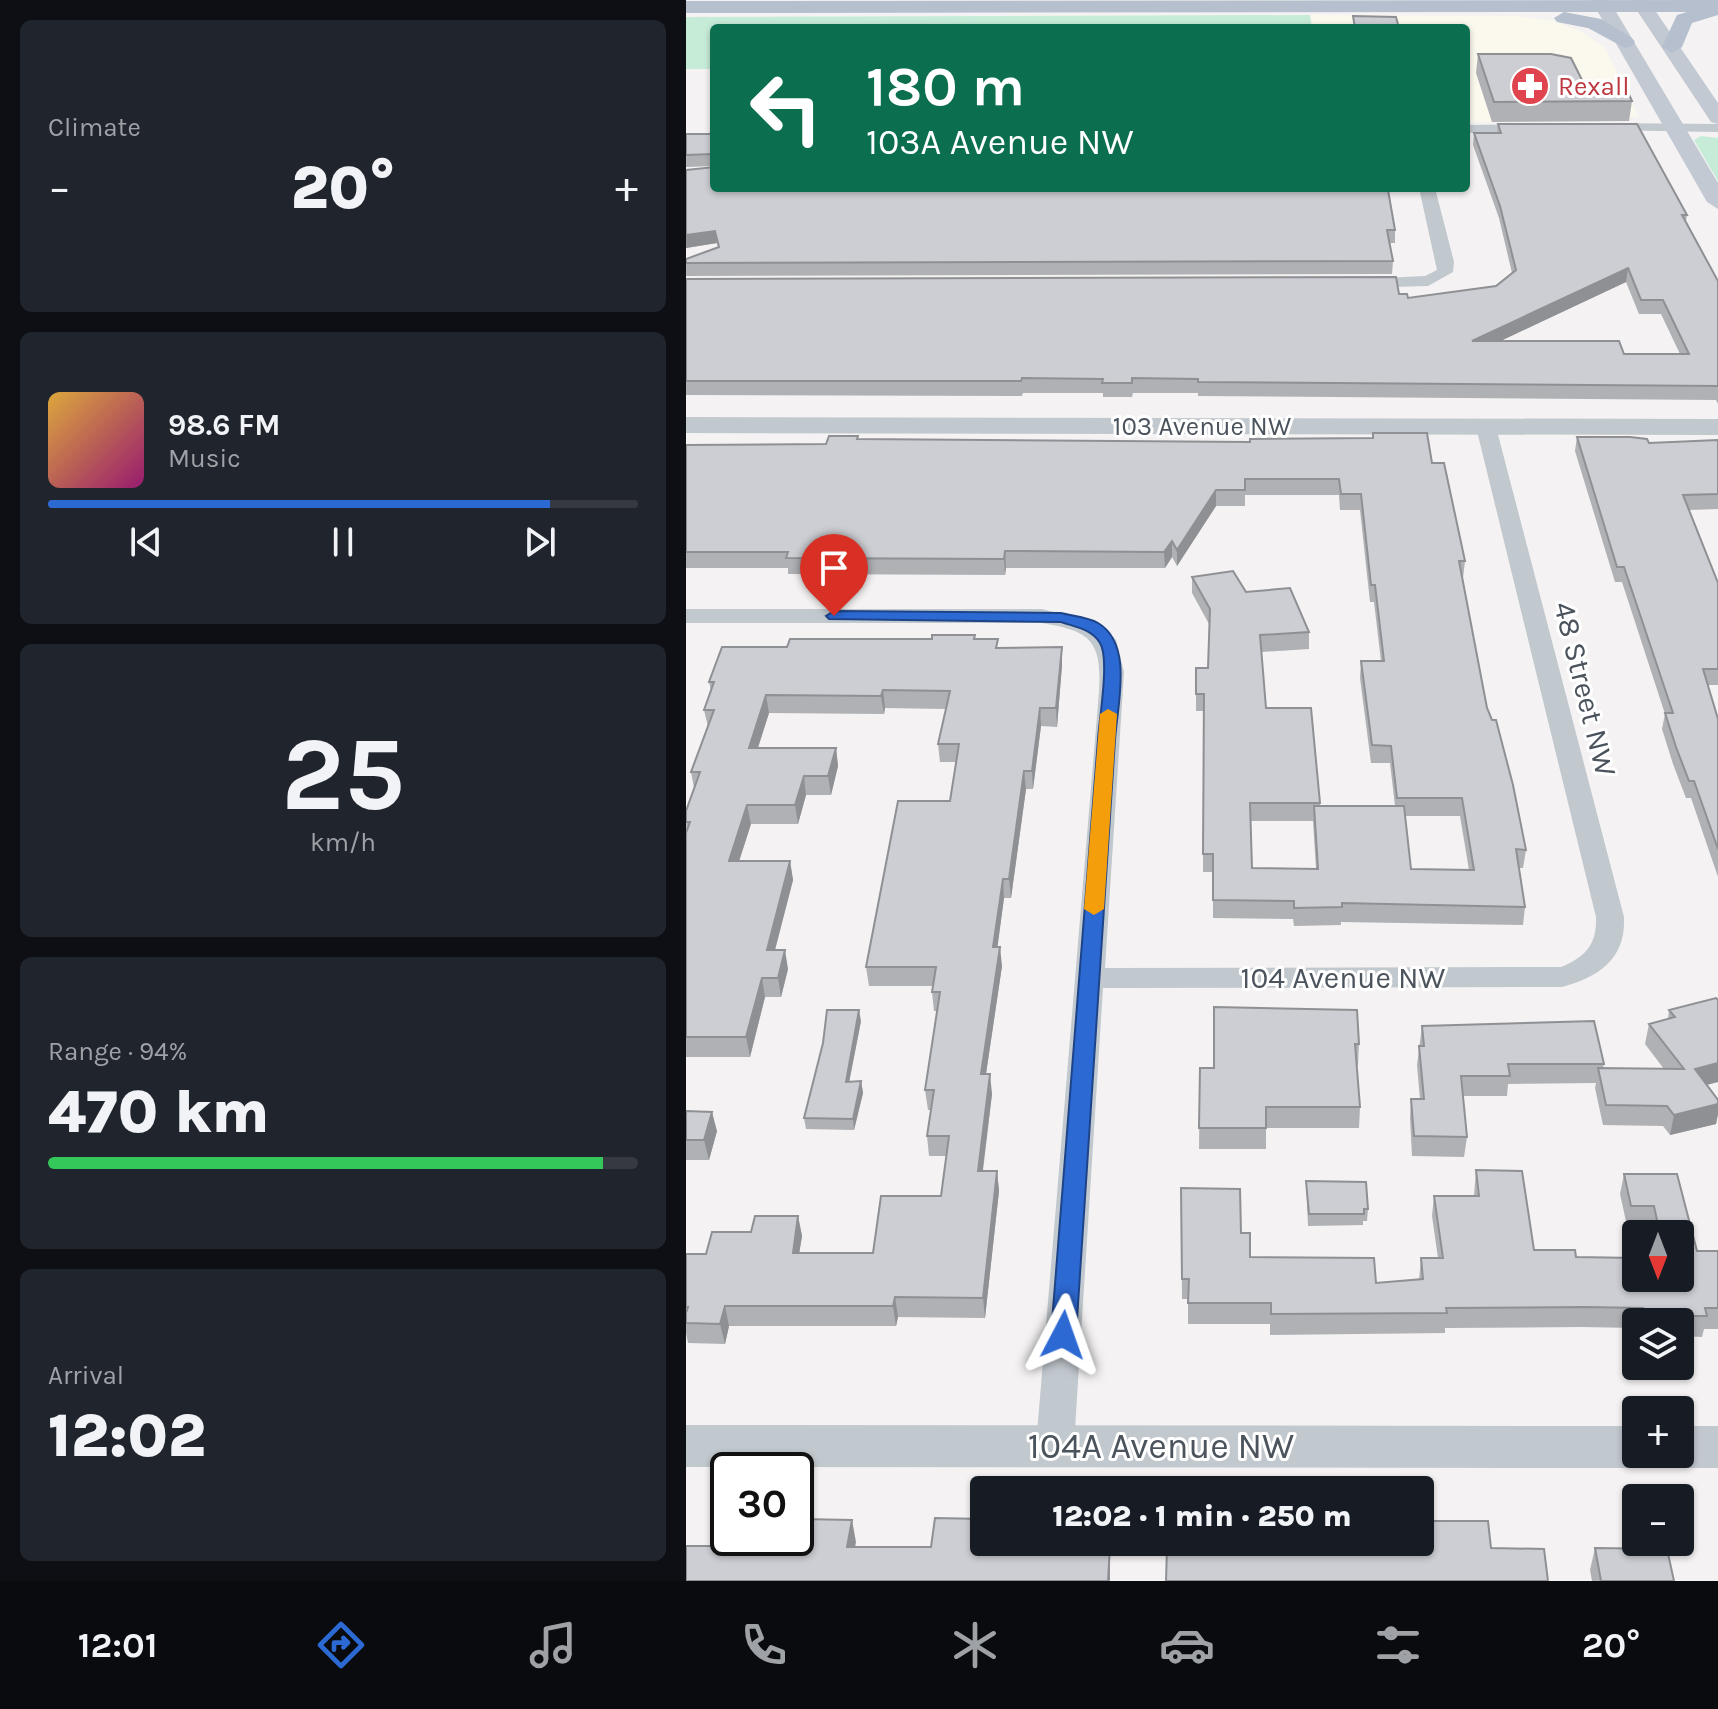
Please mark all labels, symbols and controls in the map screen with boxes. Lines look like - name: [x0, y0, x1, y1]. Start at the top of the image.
- text: 180 m: [866, 54, 1025, 119]
- icon: left: [734, 56, 838, 160]
- pharmacy icon: Rexall: [1509, 65, 1551, 107]
- place label: Rexall: [1558, 71, 1629, 102]
- text: Climate: [48, 112, 141, 143]
- text: 103A Avenue NW: [866, 121, 1134, 163]
- text: 20°: [291, 153, 395, 223]
- text: −: [48, 162, 71, 213]
- text: +: [615, 162, 638, 213]
- text: 98.6 FM: [168, 407, 281, 443]
- street label: 103 Avenue NW: [1113, 411, 1291, 442]
- text: Music: [168, 443, 241, 474]
- icon: previous: [124, 520, 168, 564]
- icon: pause: [321, 520, 365, 564]
- icon: next: [518, 520, 562, 564]
- pin: [800, 534, 868, 616]
- icon: arrive: [812, 546, 856, 590]
- street label: 48 Street NW: [1546, 598, 1624, 780]
- text: 25: [281, 714, 405, 835]
- text: km/h: [310, 827, 376, 858]
- street label: 104 Avenue NW: [1241, 960, 1446, 996]
- text: Range · 94%: [48, 1036, 187, 1067]
- text: 470 km: [48, 1077, 269, 1147]
- north arrow: [1622, 1220, 1694, 1292]
- map controls: [1622, 1220, 1694, 1556]
- position arrow: [1021, 1293, 1105, 1377]
- button: layers: [1622, 1308, 1694, 1380]
- text: Arrival: [48, 1360, 124, 1391]
- button: +: [1622, 1396, 1694, 1468]
- text: 12:02: [48, 1401, 206, 1471]
- street label: 104A Avenue NW: [1028, 1425, 1294, 1467]
- speed limit sign: 30: [710, 1452, 814, 1556]
- button: −: [1622, 1484, 1694, 1556]
- text: 12:02 · 1 min · 250 m: [1052, 1498, 1352, 1534]
- icon: directions: [313, 1617, 369, 1673]
- icon: music: [525, 1617, 581, 1673]
- icon: phone: [736, 1617, 792, 1673]
- icon: climate: [947, 1617, 1003, 1673]
- icon: car: [1159, 1617, 1215, 1673]
- icon: filters: [1370, 1617, 1426, 1673]
- text: 12:01: [78, 1624, 158, 1666]
- text: 20°: [1582, 1624, 1640, 1666]

